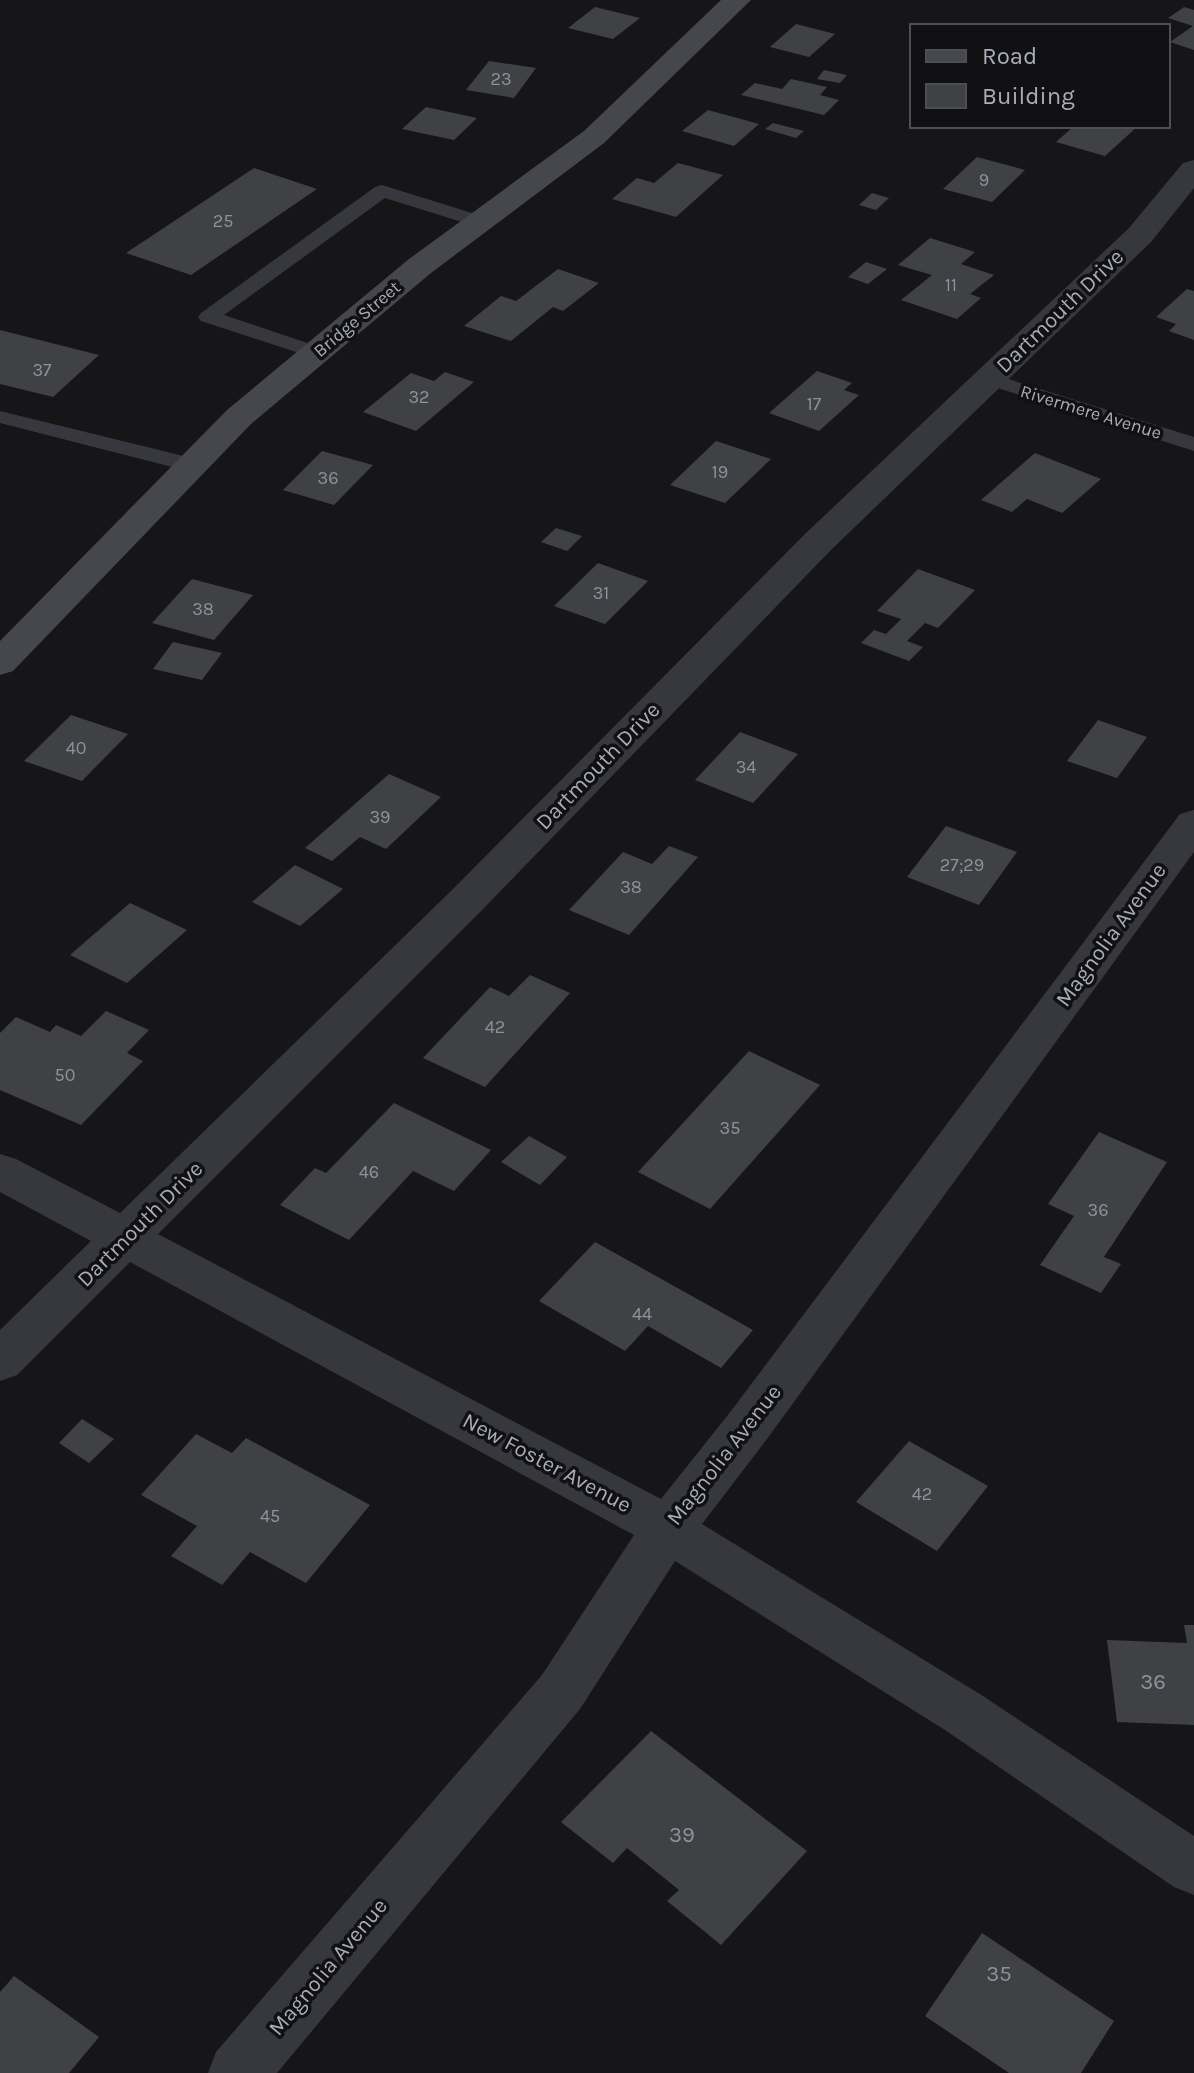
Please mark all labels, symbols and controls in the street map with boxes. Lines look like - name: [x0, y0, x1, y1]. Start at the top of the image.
- legend: [910, 24, 1170, 128]
- text: Road: [982, 42, 1037, 70]
- house number: 23: [490, 68, 512, 90]
- text: Building: [982, 82, 1075, 110]
- house number: 9: [979, 169, 989, 191]
- house number: 25: [213, 210, 233, 232]
- street label: Dartmouth Drive: [991, 244, 1129, 378]
- house number: 11: [945, 274, 957, 296]
- street label: Bridge Street: [309, 276, 405, 362]
- house number: 37: [32, 359, 52, 381]
- street label: Rivermere Avenue: [1018, 380, 1164, 444]
- house number: 32: [408, 386, 430, 408]
- house number: 17: [807, 393, 822, 415]
- house number: 19: [712, 461, 728, 483]
- house number: 36: [318, 467, 338, 489]
- house number: 31: [593, 582, 609, 604]
- house number: 38: [192, 598, 214, 620]
- street label: Dartmouth Drive: [531, 697, 665, 835]
- house number: 40: [66, 737, 86, 759]
- house number: 34: [736, 756, 756, 778]
- house number: 39: [369, 806, 391, 828]
- house number: 27;29: [940, 854, 984, 876]
- street label: Magnolia Avenue: [1050, 858, 1172, 1012]
- house number: 38: [620, 876, 642, 898]
- house number: 42: [485, 1016, 505, 1038]
- house number: 50: [55, 1064, 75, 1086]
- house number: 35: [720, 1117, 740, 1139]
- street label: Dartmouth Drive: [72, 1156, 208, 1292]
- house number: 46: [359, 1161, 379, 1183]
- house number: 36: [1088, 1199, 1108, 1221]
- house number: 44: [632, 1303, 652, 1325]
- street label: Magnolia Avenue: [661, 1380, 787, 1530]
- street label: New Foster Avenue: [458, 1408, 636, 1518]
- house number: 42: [912, 1483, 932, 1505]
- house number: 45: [260, 1505, 280, 1527]
- house number: 36: [1140, 1669, 1166, 1695]
- house number: 39: [669, 1822, 695, 1848]
- street label: Magnolia Avenue: [263, 1893, 393, 2041]
- house number: 35: [986, 1961, 1012, 1987]

